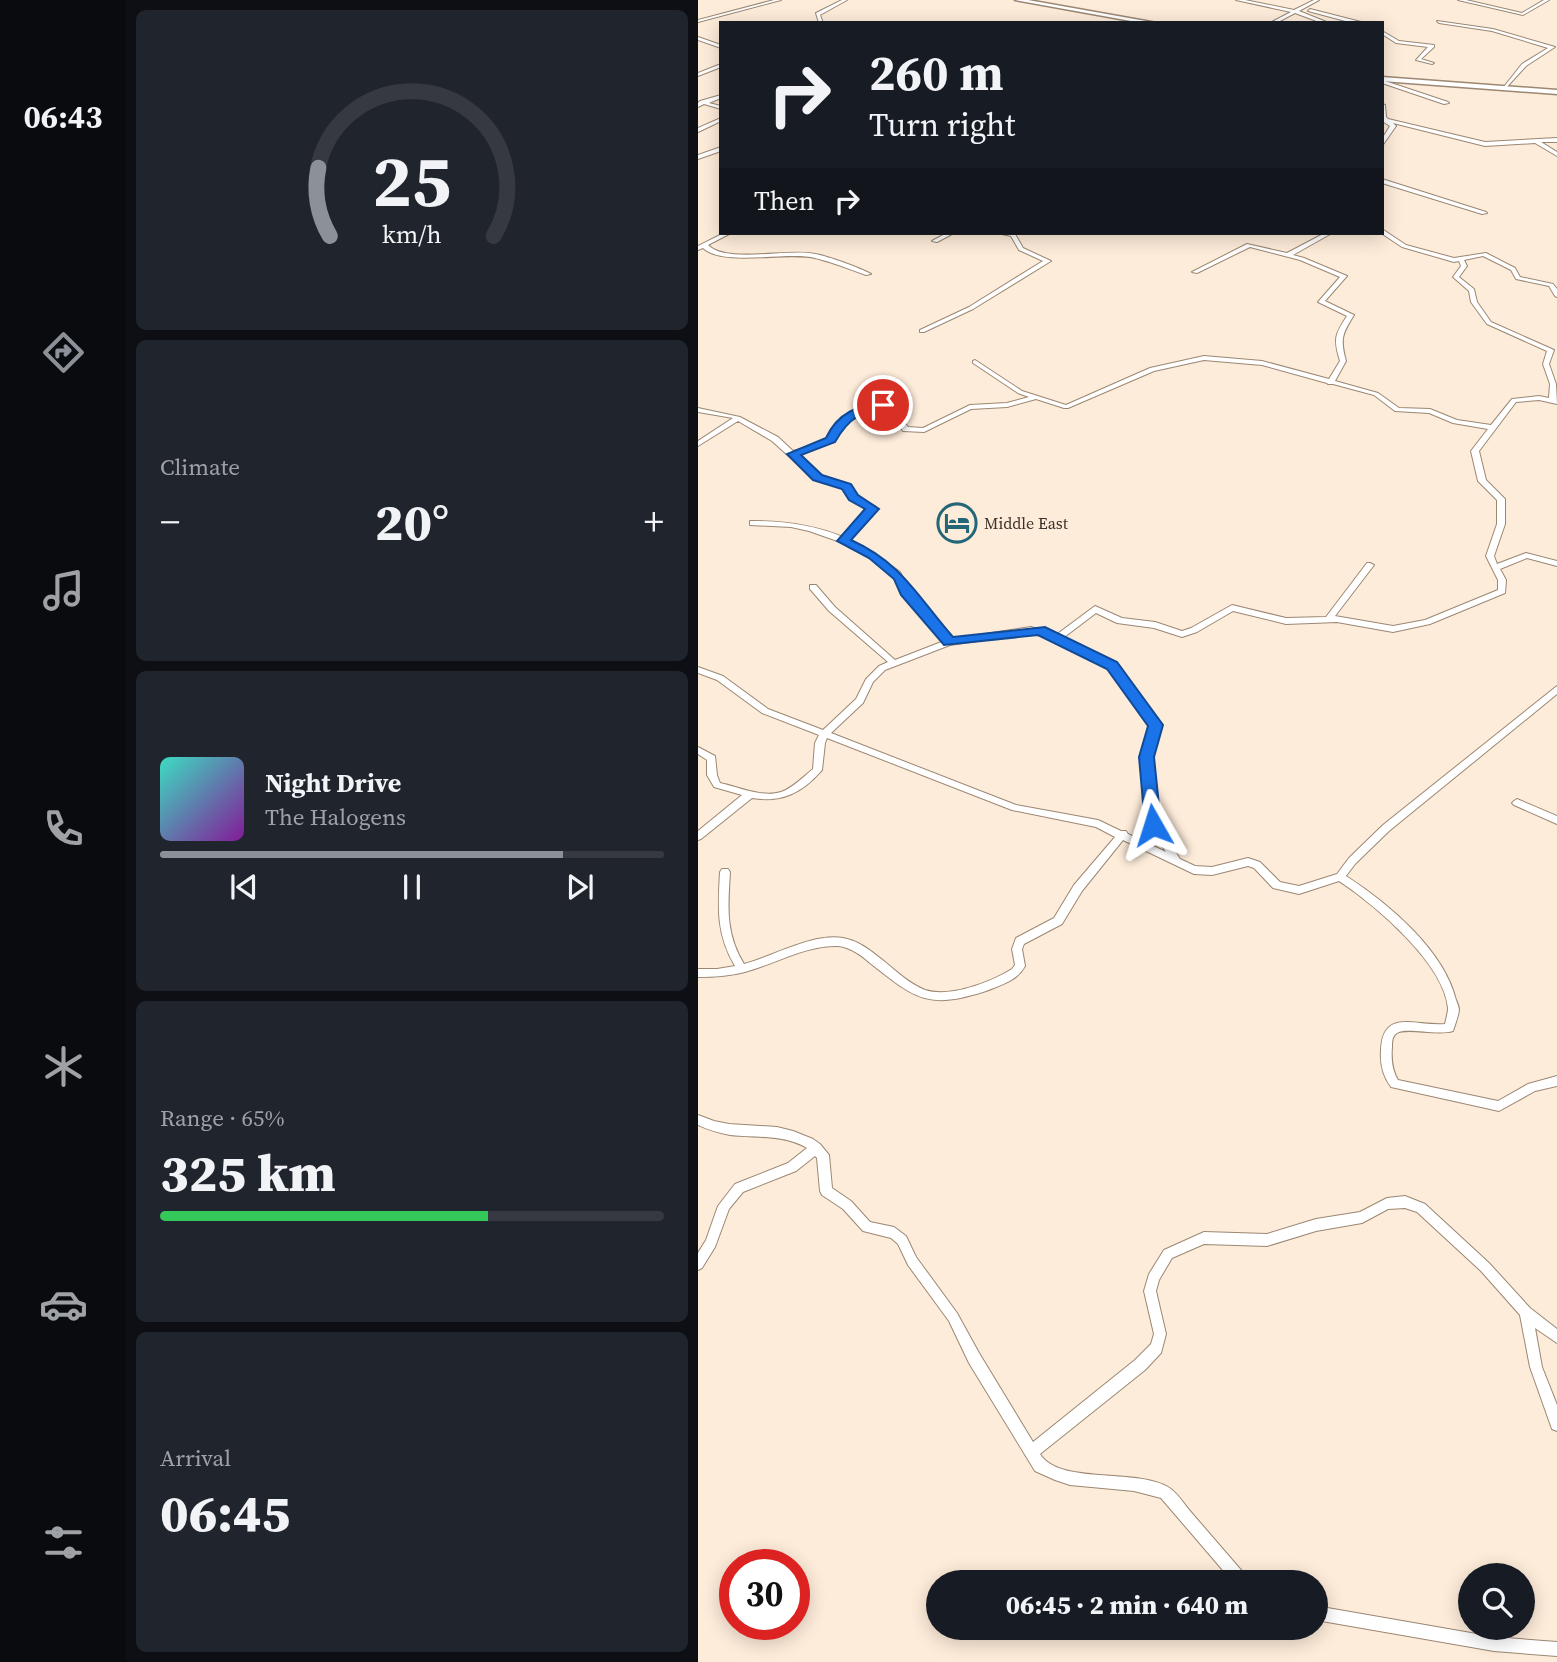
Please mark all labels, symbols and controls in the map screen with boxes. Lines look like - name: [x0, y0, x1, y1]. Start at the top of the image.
- text: 260 m: [869, 39, 1004, 106]
- icon: right: [754, 49, 845, 140]
- text: 06:43: [24, 95, 102, 139]
- text: Turn right: [869, 103, 1015, 147]
- text: 25: [373, 132, 451, 231]
- icon: right: [828, 182, 866, 220]
- text: Then: [754, 183, 814, 219]
- text: km/h: [382, 217, 442, 251]
- icon: directions: [39, 328, 88, 377]
- pin: [853, 375, 913, 435]
- icon: arrive: [864, 386, 902, 424]
- text: Climate: [160, 451, 240, 483]
- text: 20°: [375, 486, 449, 557]
- text: −: [160, 496, 180, 548]
- text: +: [644, 496, 664, 548]
- hotel icon: Middle East: [936, 502, 978, 544]
- place label: Middle East: [984, 512, 1069, 534]
- icon: music: [39, 566, 88, 615]
- text: Night Drive: [265, 765, 401, 801]
- position arrow: [1116, 788, 1190, 862]
- text: The Halogens: [265, 801, 406, 833]
- icon: phone: [39, 804, 88, 853]
- icon: previous: [225, 868, 263, 906]
- icon: pause: [393, 868, 431, 906]
- icon: next: [561, 868, 599, 906]
- icon: climate: [39, 1042, 88, 1091]
- text: Range · 65%: [160, 1102, 285, 1134]
- text: 325 km: [160, 1137, 336, 1208]
- icon: car: [39, 1280, 88, 1329]
- text: Arrival: [160, 1442, 231, 1474]
- text: 06:45: [160, 1477, 290, 1548]
- icon: filters: [39, 1518, 88, 1567]
- speed limit sign: 30: [719, 1549, 810, 1640]
- map controls: [1458, 1563, 1535, 1640]
- button: search: [1458, 1563, 1535, 1640]
- text: 06:45 · 2 min · 640 m: [1006, 1587, 1248, 1623]

